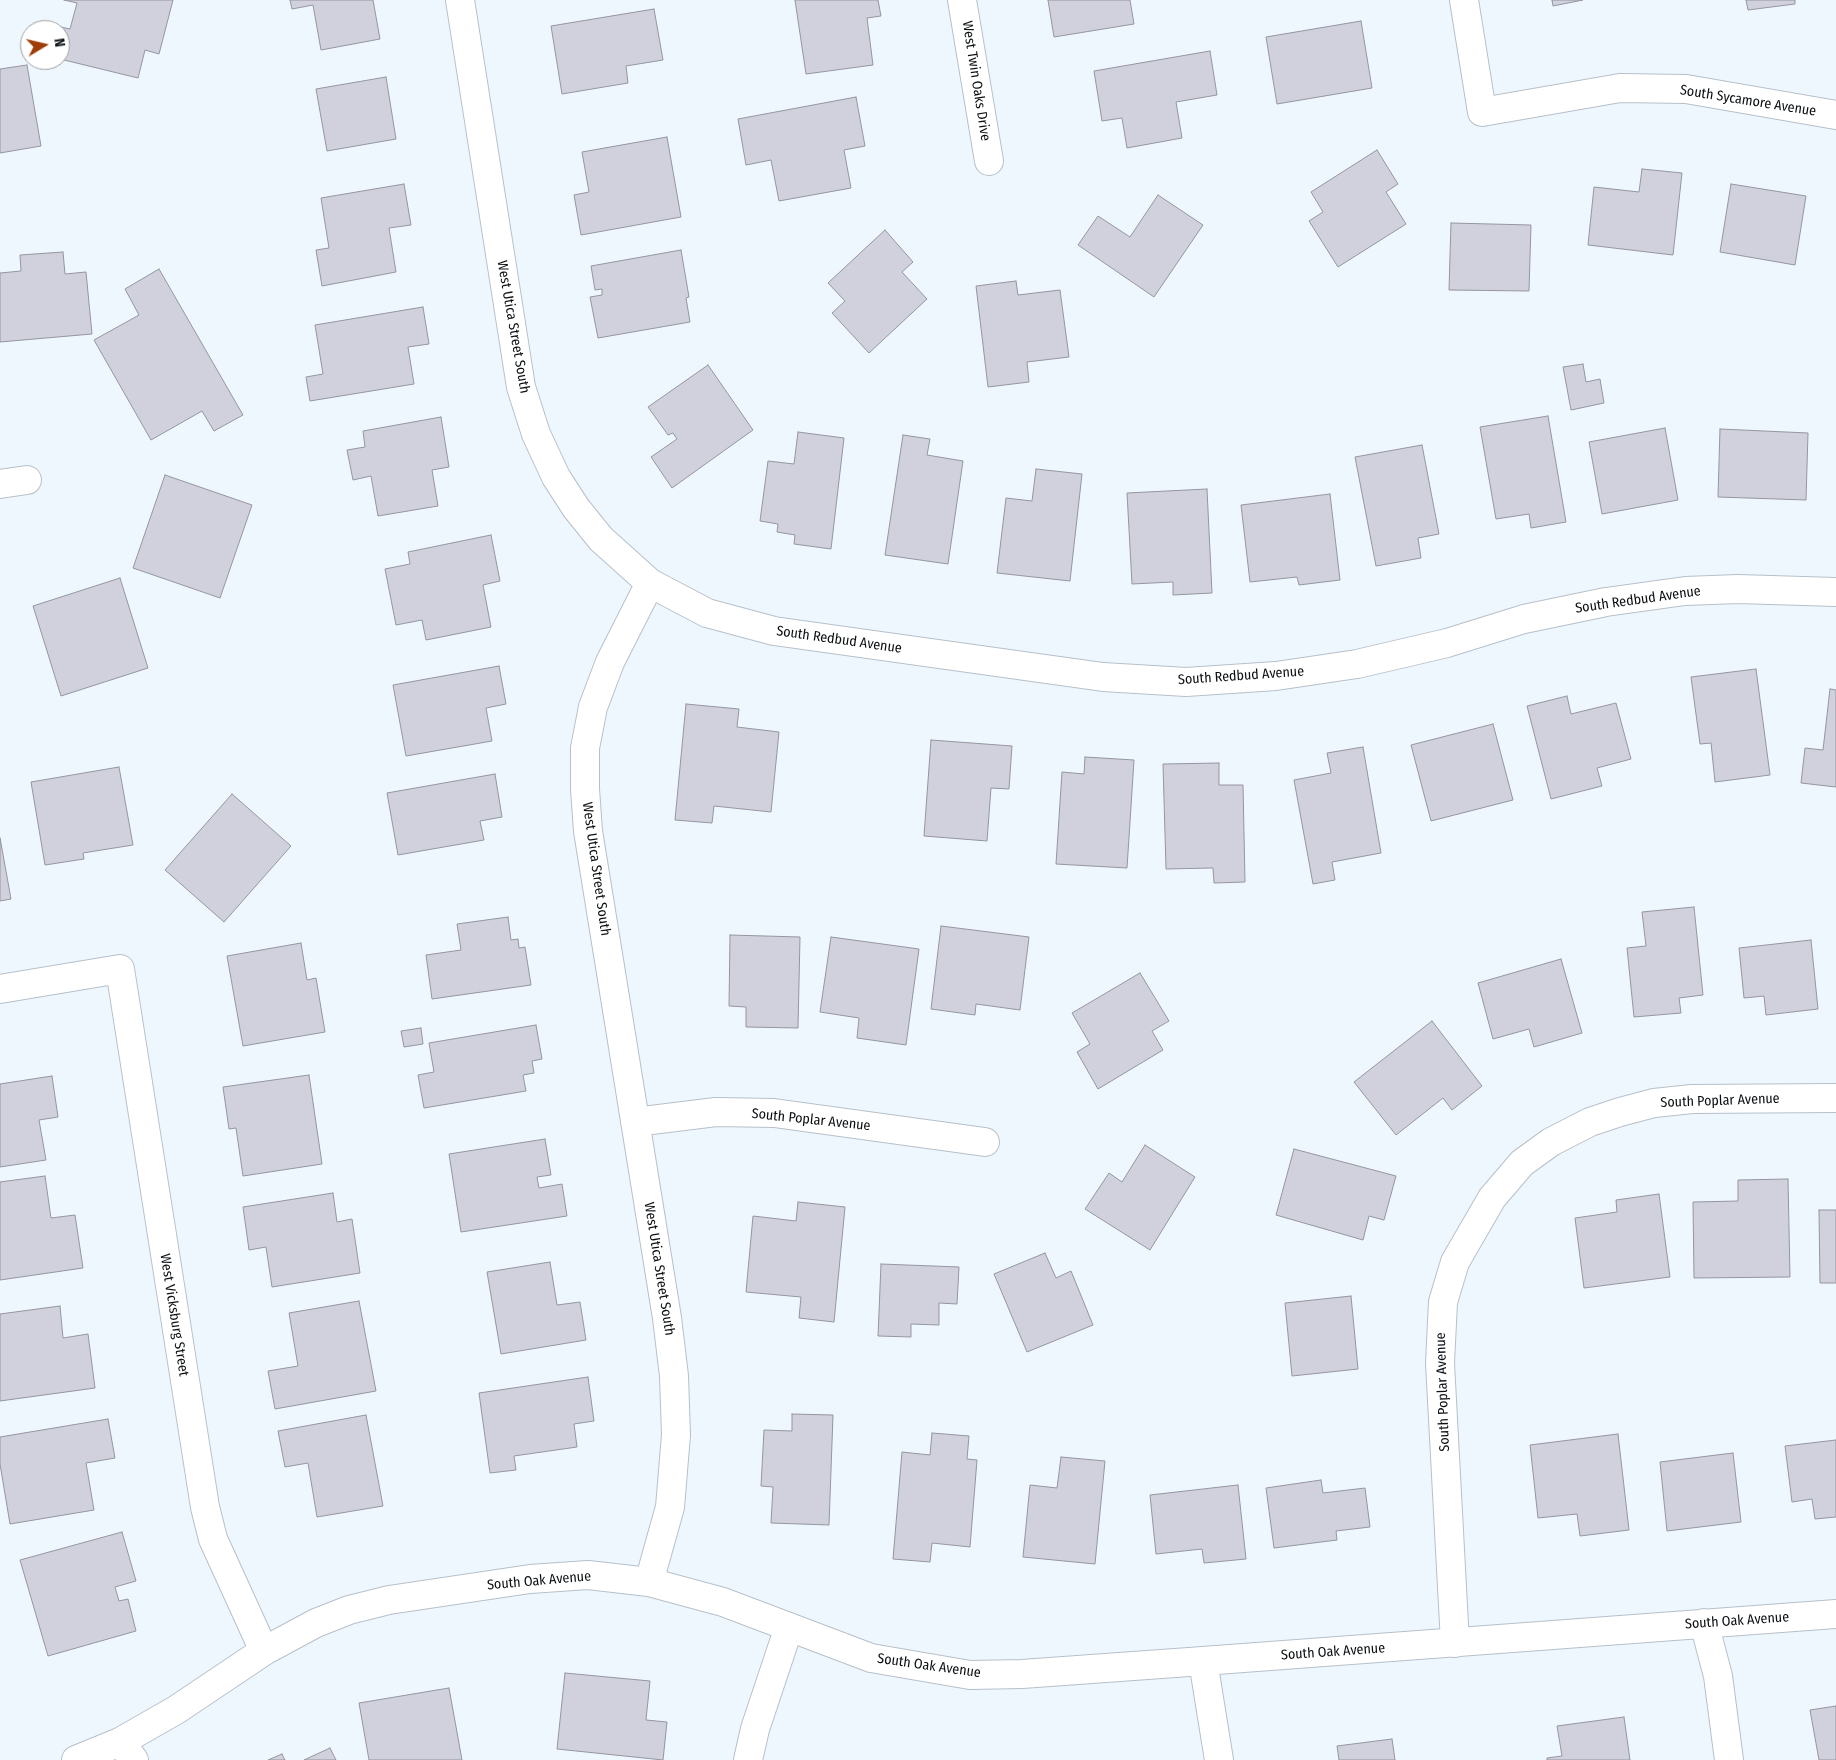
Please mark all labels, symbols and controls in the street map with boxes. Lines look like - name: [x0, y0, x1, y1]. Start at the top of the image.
- north arrow: [20, 20, 70, 70]
- street label: West Twin Oaks Drive: [958, 20, 994, 142]
- text: N: [50, 37, 68, 48]
- street label: South Sycamore Avenue: [1679, 82, 1817, 120]
- street label: West Utica Street South: [493, 259, 533, 395]
- street label: South Redbud Avenue: [1574, 583, 1702, 617]
- street label: South Redbud Avenue: [775, 623, 903, 657]
- street label: South Redbud Avenue: [1177, 663, 1305, 689]
- street label: West Utica Street South: [578, 801, 614, 937]
- street label: South Poplar Avenue: [1660, 1091, 1780, 1111]
- street label: South Poplar Avenue: [751, 1105, 871, 1135]
- street label: West Utica Street South: [640, 1201, 678, 1337]
- street label: West Vicksburg Street: [156, 1252, 192, 1378]
- street label: South Poplar Avenue: [1433, 1332, 1453, 1452]
- street label: South Oak Avenue: [486, 1568, 592, 1594]
- street label: South Oak Avenue: [1684, 1609, 1790, 1633]
- street label: South Oak Avenue: [1280, 1640, 1386, 1664]
- street label: South Oak Avenue: [876, 1650, 982, 1682]

